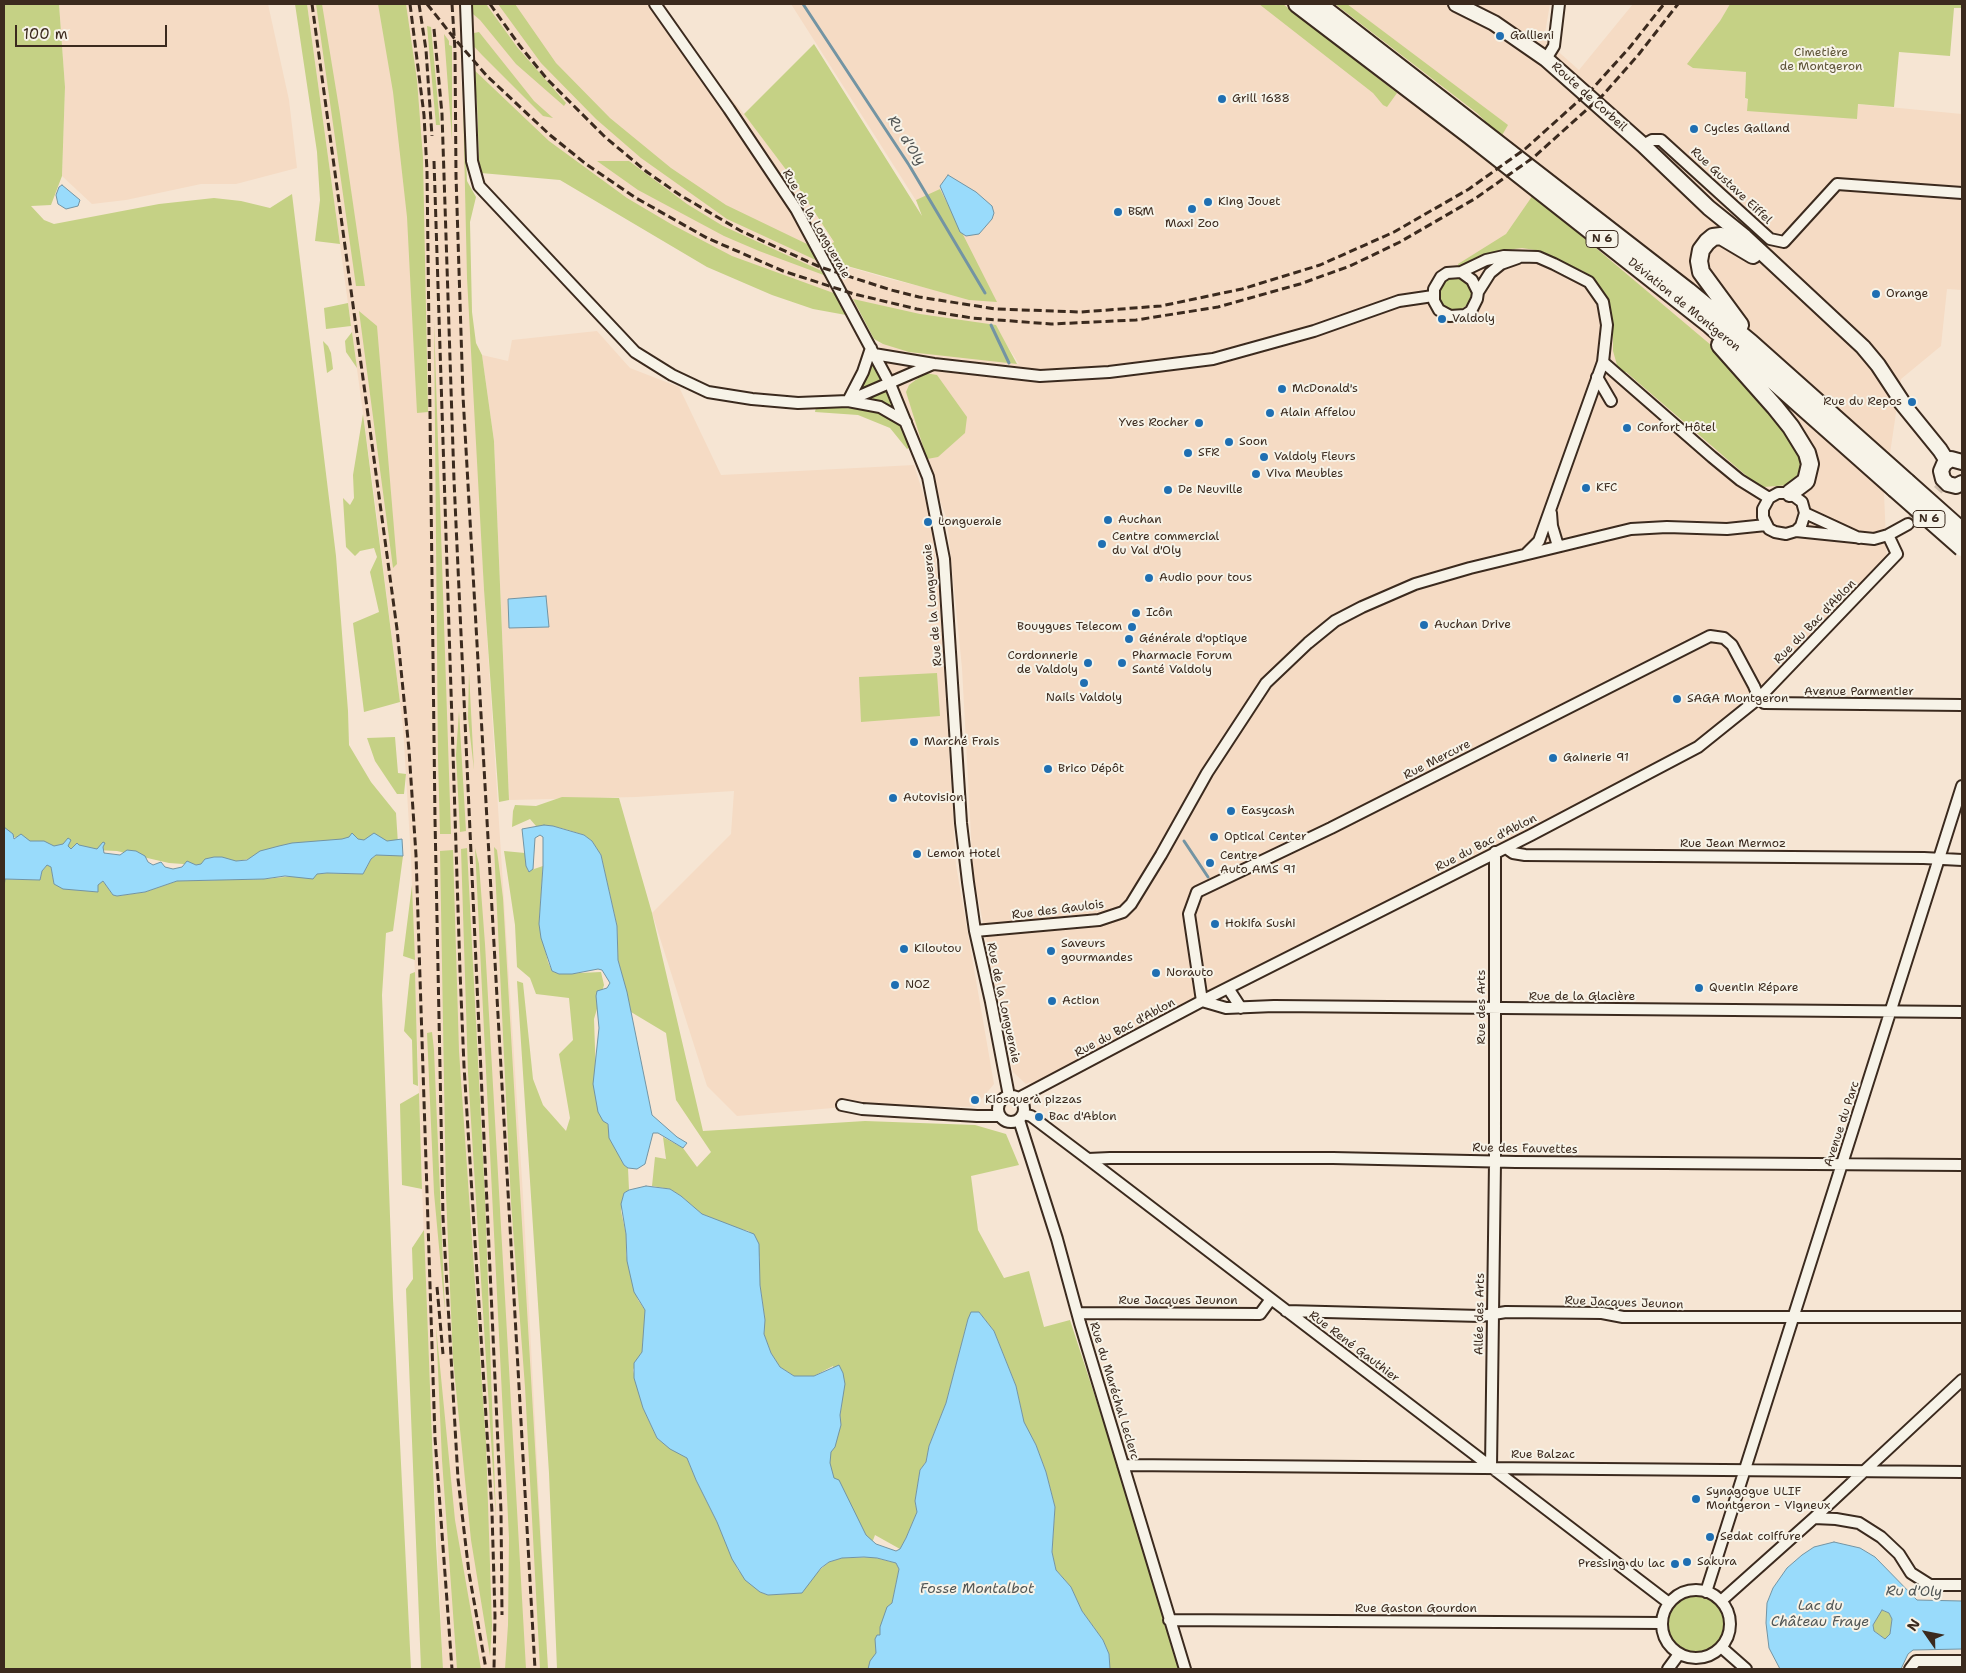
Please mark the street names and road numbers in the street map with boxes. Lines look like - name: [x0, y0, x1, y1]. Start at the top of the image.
- street label: Route de Corbeil: [1548, 59, 1630, 135]
- street label: Rue Gustave Eiffel: [1687, 145, 1775, 227]
- street label: Rue de la Longueraie: [779, 167, 853, 281]
- road number: N 6: [1586, 230, 1618, 248]
- street label: Déviation de Montgeron: [1625, 255, 1743, 355]
- road number: N 6: [1913, 510, 1945, 528]
- street label: Rue de la Longueraie: [920, 543, 946, 667]
- street label: Rue du Bac d'Ablon: [1771, 577, 1859, 667]
- street label: Avenue Parmentier: [1804, 685, 1914, 699]
- street label: Rue Mercure: [1401, 737, 1473, 783]
- street label: Rue du Bac d'Ablon: [1433, 811, 1539, 875]
- street label: Rue Jean Mermoz: [1680, 837, 1786, 851]
- street label: Rue des Gaulois: [1011, 897, 1105, 923]
- street label: Rue de la Longueraie: [983, 941, 1023, 1065]
- street label: Rue des Arts: [1475, 970, 1489, 1044]
- street label: Rue de la Glacière: [1529, 990, 1635, 1004]
- street label: Rue du Bac d'Ablon: [1072, 995, 1178, 1061]
- street label: Avenue du Parc: [1821, 1079, 1863, 1169]
- street label: Rue des Fauvettes: [1472, 1141, 1578, 1157]
- street label: Allée des Arts: [1472, 1273, 1488, 1355]
- street label: Rue Jacques Jeunon: [1118, 1294, 1238, 1308]
- street label: Rue Jacques Jeunon: [1564, 1294, 1684, 1312]
- street label: Rue René Gauthier: [1306, 1308, 1402, 1386]
- street label: Rue du Maréchal Leclerc: [1086, 1321, 1142, 1461]
- street label: Rue Balzac: [1511, 1448, 1575, 1462]
- street label: Rue Gaston Gourdon: [1355, 1602, 1477, 1616]

